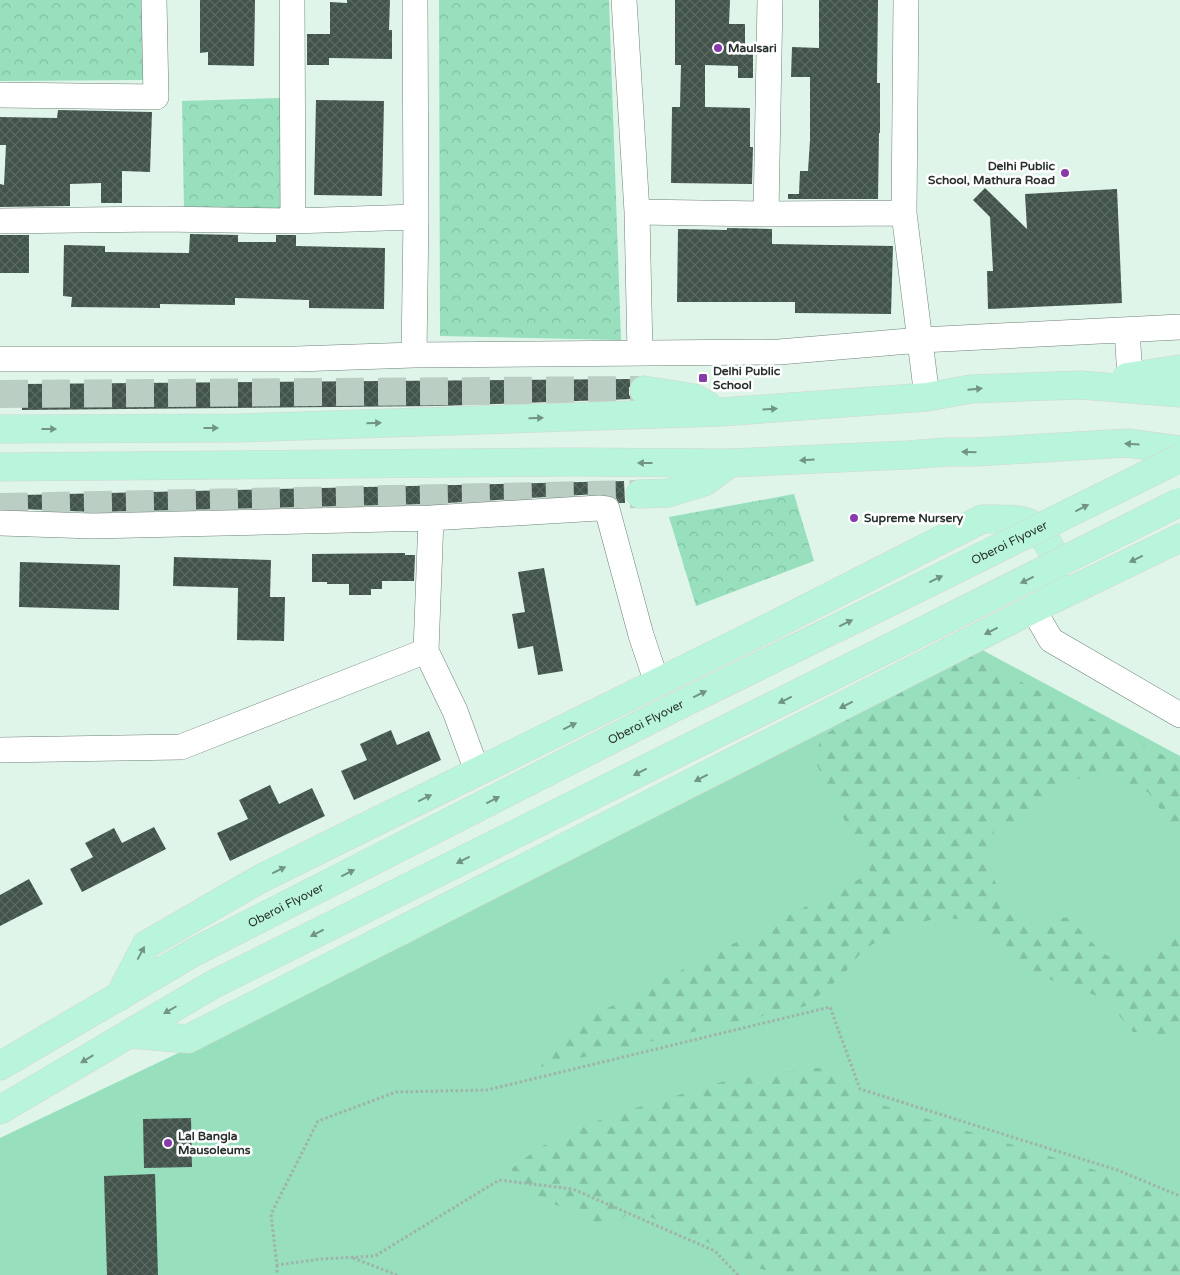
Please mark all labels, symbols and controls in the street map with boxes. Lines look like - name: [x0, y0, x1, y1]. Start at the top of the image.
- place label: Maulsari: [728, 41, 777, 55]
- marker: Maulsari: [712, 42, 724, 54]
- place label: Delhi Public School, Mathura Road: [928, 159, 1056, 187]
- marker: Delhi Public School, Mathura Road: [1059, 167, 1071, 179]
- place label: Delhi Public School: [713, 364, 781, 392]
- marker: Delhi Public School: [697, 372, 709, 384]
- one-way arrow: [967, 385, 983, 393]
- one-way arrow: [762, 405, 778, 413]
- one-way arrow: [528, 414, 544, 422]
- one-way arrow: [366, 419, 382, 427]
- one-way arrow: [41, 424, 57, 432]
- one-way arrow: [203, 424, 219, 432]
- one-way arrow: [1123, 440, 1139, 448]
- one-way arrow: [961, 448, 977, 456]
- one-way arrow: [799, 456, 815, 464]
- one-way arrow: [636, 459, 652, 467]
- one-way arrow: [1075, 504, 1089, 512]
- place label: Supreme Nursery: [864, 511, 964, 526]
- marker: Supreme Nursery: [848, 512, 860, 524]
- street label: Oberoi Flyover: [969, 518, 1050, 568]
- one-way arrow: [1129, 555, 1143, 563]
- one-way arrow: [929, 575, 943, 583]
- one-way arrow: [1020, 576, 1034, 584]
- one-way arrow: [839, 619, 854, 627]
- one-way arrow: [983, 627, 998, 635]
- one-way arrow: [693, 690, 707, 698]
- one-way arrow: [778, 696, 792, 704]
- street label: Oberoi Flyover: [605, 697, 686, 747]
- one-way arrow: [838, 701, 853, 709]
- one-way arrow: [563, 721, 577, 729]
- one-way arrow: [632, 768, 647, 776]
- one-way arrow: [694, 774, 708, 782]
- one-way arrow: [417, 793, 432, 802]
- one-way arrow: [486, 795, 500, 803]
- one-way arrow: [456, 856, 470, 864]
- one-way arrow: [272, 866, 286, 874]
- one-way arrow: [341, 869, 355, 877]
- street label: Oberoi Flyover: [245, 880, 326, 930]
- one-way arrow: [310, 929, 325, 937]
- one-way arrow: [137, 947, 146, 960]
- one-way arrow: [163, 1006, 178, 1014]
- one-way arrow: [80, 1054, 93, 1063]
- place label: Lal Bangla Mausoleums: [178, 1129, 251, 1157]
- marker: Lal Bangla Mausoleums: [162, 1137, 174, 1149]

